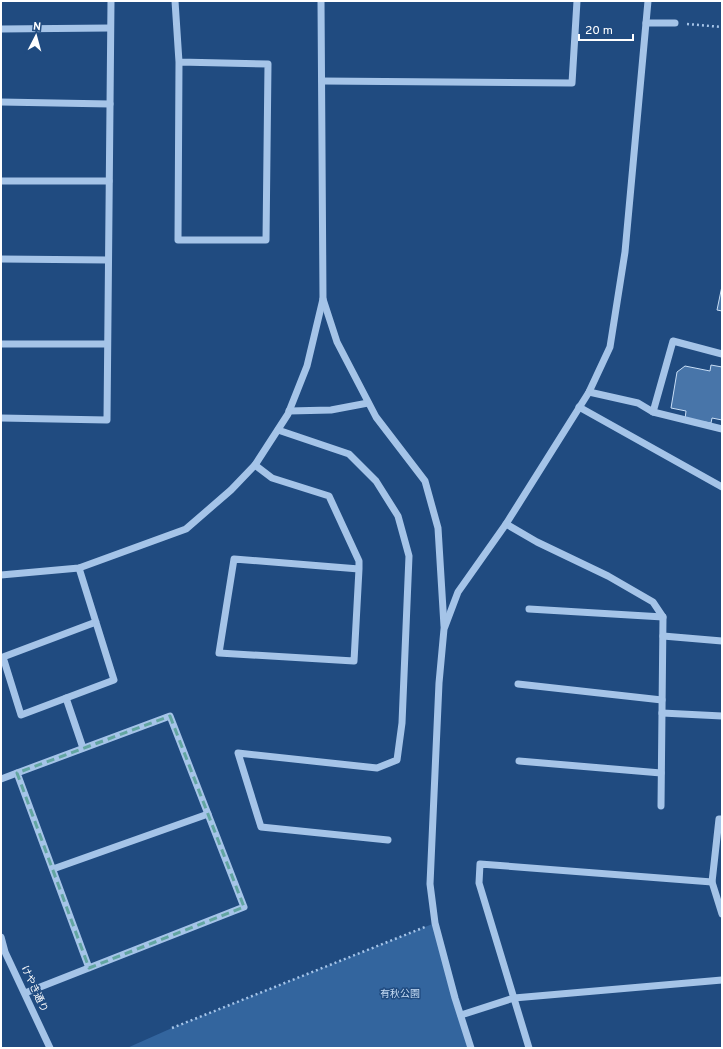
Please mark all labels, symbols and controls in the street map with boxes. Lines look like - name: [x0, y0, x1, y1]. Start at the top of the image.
- north arrow: [16, 16, 56, 56]
- scale bar: [579, 16, 633, 42]
- text: N: [32, 20, 42, 34]
- text: 20 m: [585, 23, 613, 39]
- street label: けやき通り: [18, 964, 50, 1014]
- park label: 有秋公園: [380, 988, 420, 1001]

